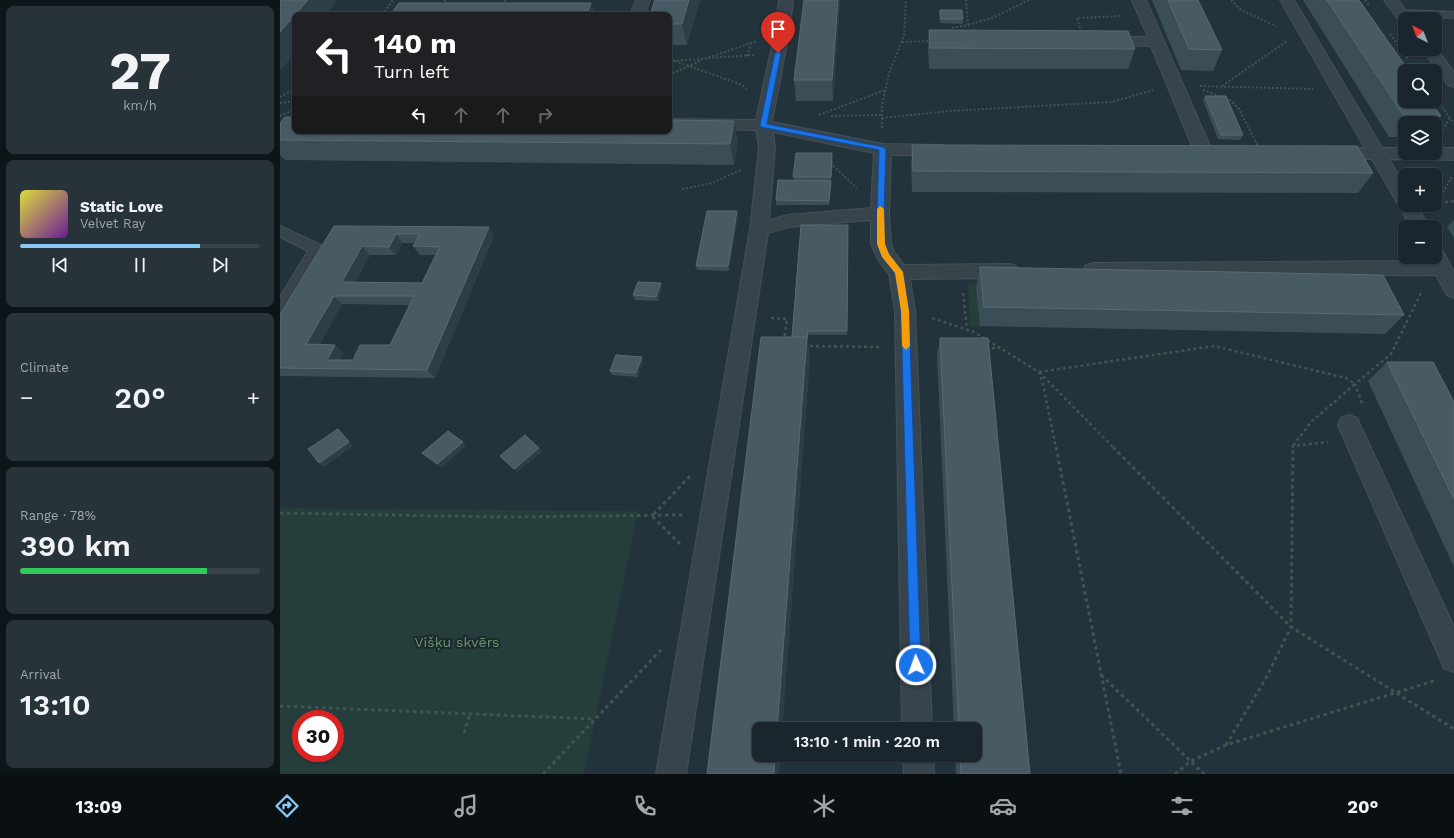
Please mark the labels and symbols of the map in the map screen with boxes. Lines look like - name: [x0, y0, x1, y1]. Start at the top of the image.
- pin: [761, 12, 795, 53]
- north arrow: [1398, 12, 1442, 56]
- park label: Višķu skvērs: [415, 634, 500, 651]
- position arrow: [895, 644, 937, 686]
- speed limit sign: 30: [292, 710, 344, 762]

